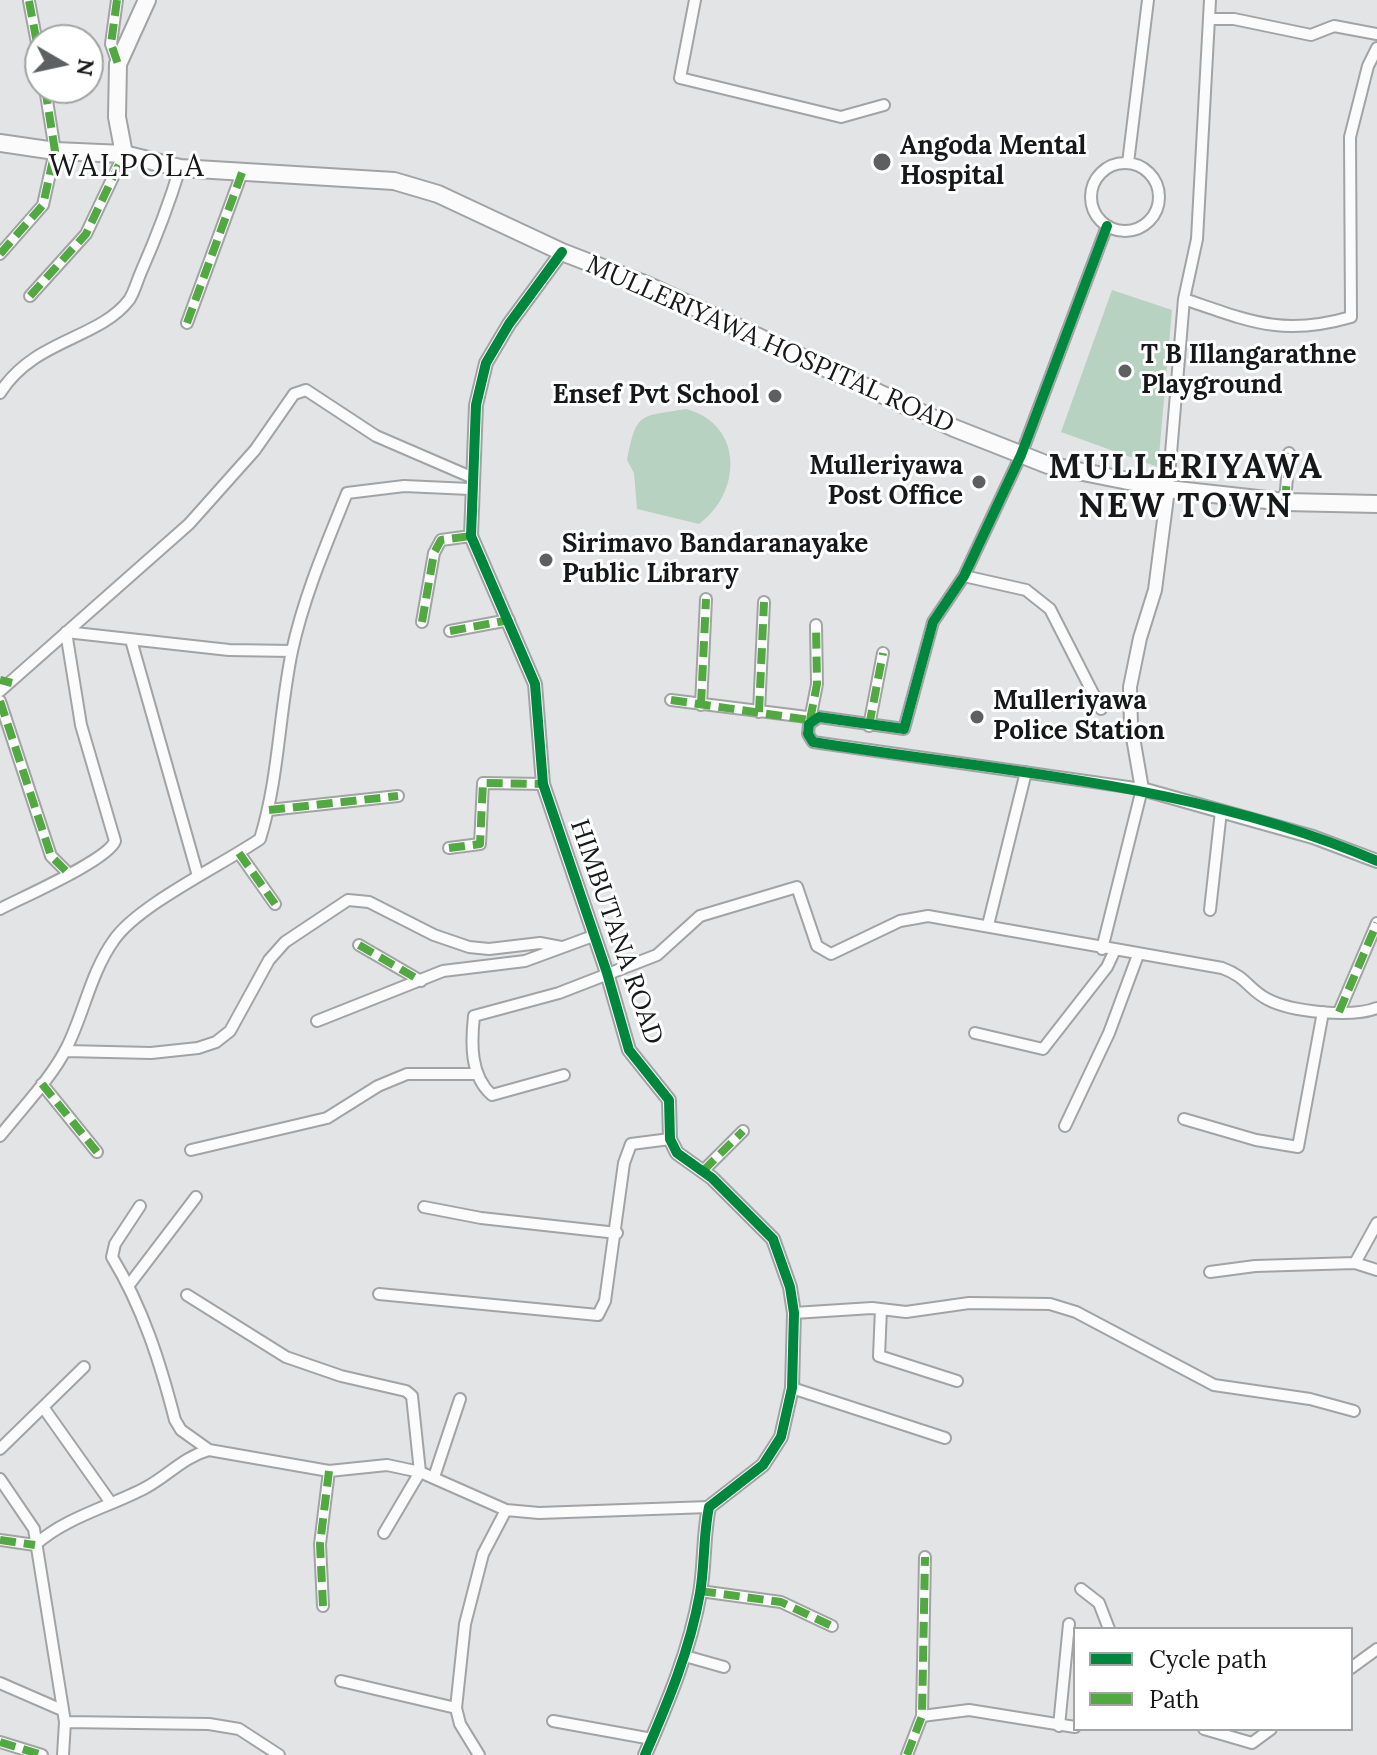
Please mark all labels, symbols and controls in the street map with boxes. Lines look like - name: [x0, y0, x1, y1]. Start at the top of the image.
- north arrow: [24, 24, 104, 104]
- text: N: [71, 57, 101, 78]
- place label: Angoda Mental Hospital: [900, 131, 1086, 192]
- district label: WALPOLA: [48, 149, 206, 185]
- marker: Angoda Mental Hospital: [871, 151, 893, 173]
- street label: MULLERIYAWA HOSPITAL ROAD: [581, 250, 959, 440]
- place label: T B Illangarathne Playground: [1141, 340, 1357, 402]
- marker: T B Illangarathne Playground: [1116, 362, 1134, 380]
- place label: Ensef Pvt School: [553, 380, 759, 412]
- marker: Ensef Pvt School: [766, 387, 784, 405]
- district label: MULLERIYAWA NEW TOWN: [1048, 448, 1324, 528]
- place label: Mulleriyawa Post Office: [809, 451, 963, 512]
- marker: Mulleriyawa Post Office: [970, 473, 988, 491]
- place label: Sirimavo Bandaranayake Public Library: [562, 529, 868, 590]
- marker: Sirimavo Bandaranayake Public Library: [537, 551, 555, 569]
- place label: Mulleriyawa Police Station: [993, 686, 1165, 748]
- marker: Mulleriyawa Police Station: [968, 708, 986, 726]
- street label: HIMBUTANA ROAD: [563, 815, 669, 1049]
- legend: [1073, 1627, 1353, 1731]
- text: Cycle path: [1149, 1644, 1267, 1675]
- text: Path: [1149, 1684, 1199, 1715]

